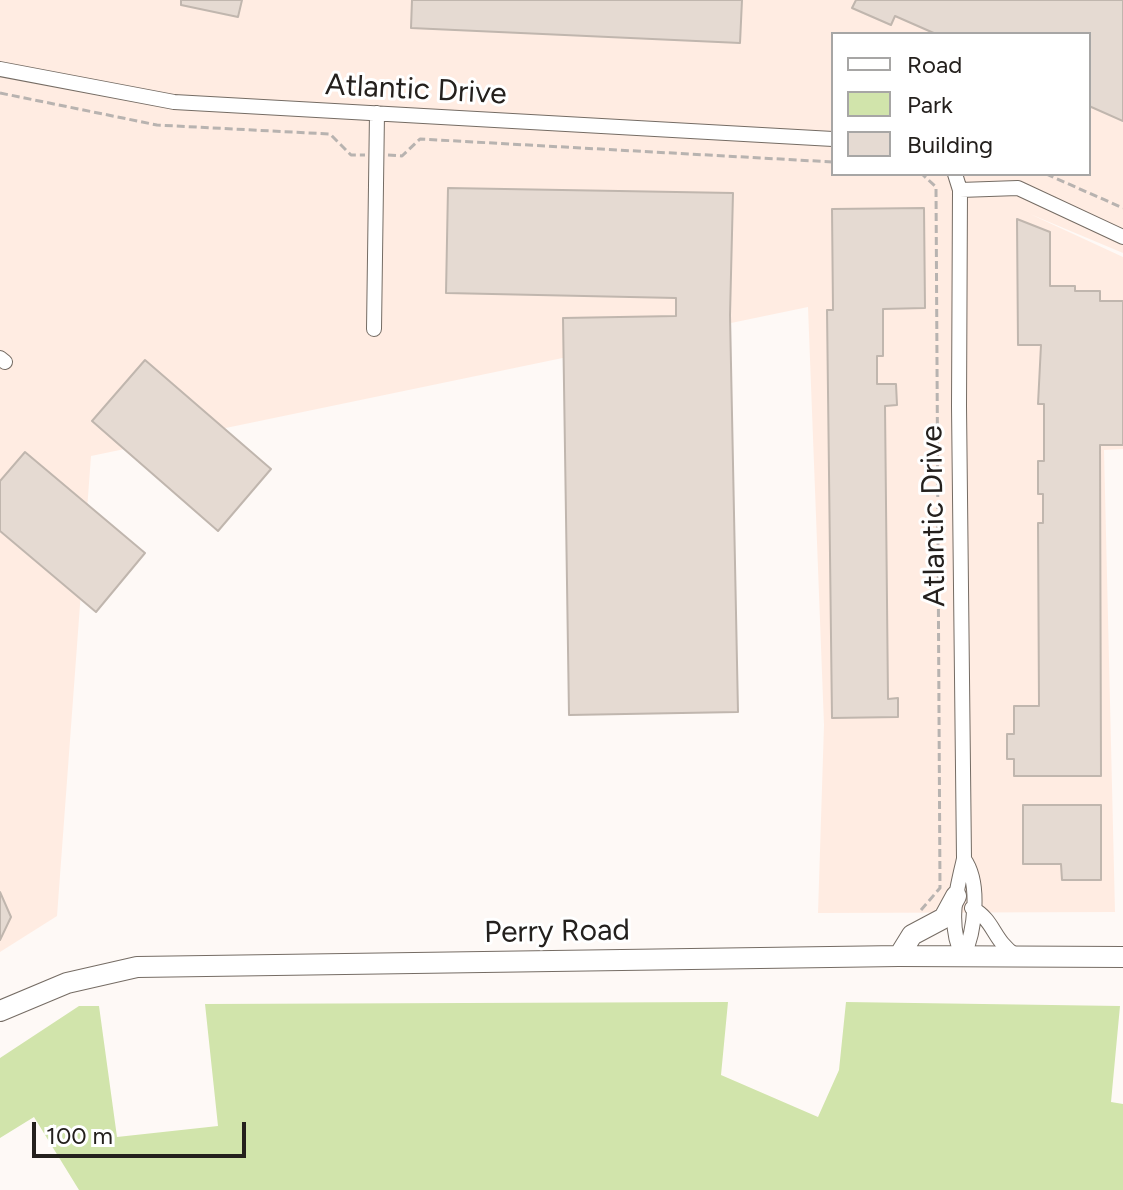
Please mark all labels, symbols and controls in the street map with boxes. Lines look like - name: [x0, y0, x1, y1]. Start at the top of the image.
- legend: [831, 32, 1091, 176]
- text: Road: [907, 50, 962, 79]
- street label: Atlantic Drive: [324, 67, 508, 113]
- text: Park: [907, 90, 953, 119]
- text: Building: [907, 130, 993, 159]
- street label: Atlantic Drive: [914, 425, 954, 607]
- street label: Perry Road: [484, 913, 630, 951]
- scale bar: [36, 1106, 250, 1156]
- text: 100 m: [46, 1121, 113, 1150]

